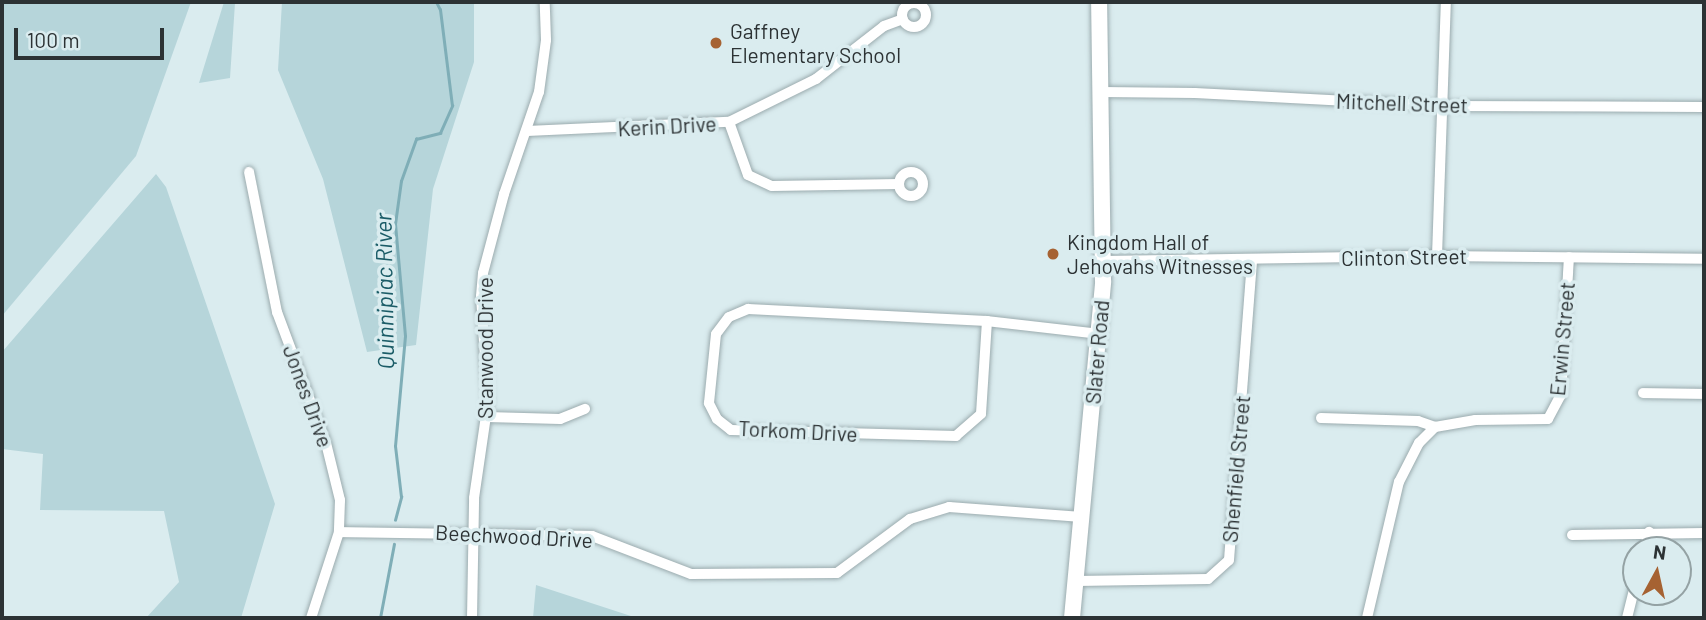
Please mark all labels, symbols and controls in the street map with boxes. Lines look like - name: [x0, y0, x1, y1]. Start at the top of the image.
- scale bar: [18, 14, 168, 58]
- place label: Gaffney Elementary School: [730, 18, 901, 68]
- text: 100 m: [27, 27, 80, 52]
- marker: Gaffney Elementary School: [708, 35, 724, 51]
- street label: Mitchell Street: [1336, 88, 1468, 118]
- street label: Kerin Drive: [617, 111, 717, 141]
- water label: Quinnipiac River: [369, 213, 399, 369]
- place label: Kingdom Hall of Jehovahs Witnesses: [1067, 229, 1253, 279]
- street label: Clinton Street: [1341, 243, 1467, 271]
- marker: Kingdom Hall of Jehovahs Witnesses: [1045, 246, 1061, 262]
- street label: Stanwood Drive: [472, 277, 498, 419]
- street label: Erwin Street: [1544, 281, 1580, 397]
- street label: Slater Road: [1080, 299, 1114, 405]
- street label: Jones Drive: [278, 341, 338, 451]
- street label: Shenfield Street: [1217, 394, 1255, 544]
- street label: Torkom Drive: [738, 415, 858, 447]
- street label: Beechwood Drive: [435, 519, 593, 553]
- north arrow: [1622, 536, 1692, 606]
- text: N: [1652, 539, 1668, 564]

